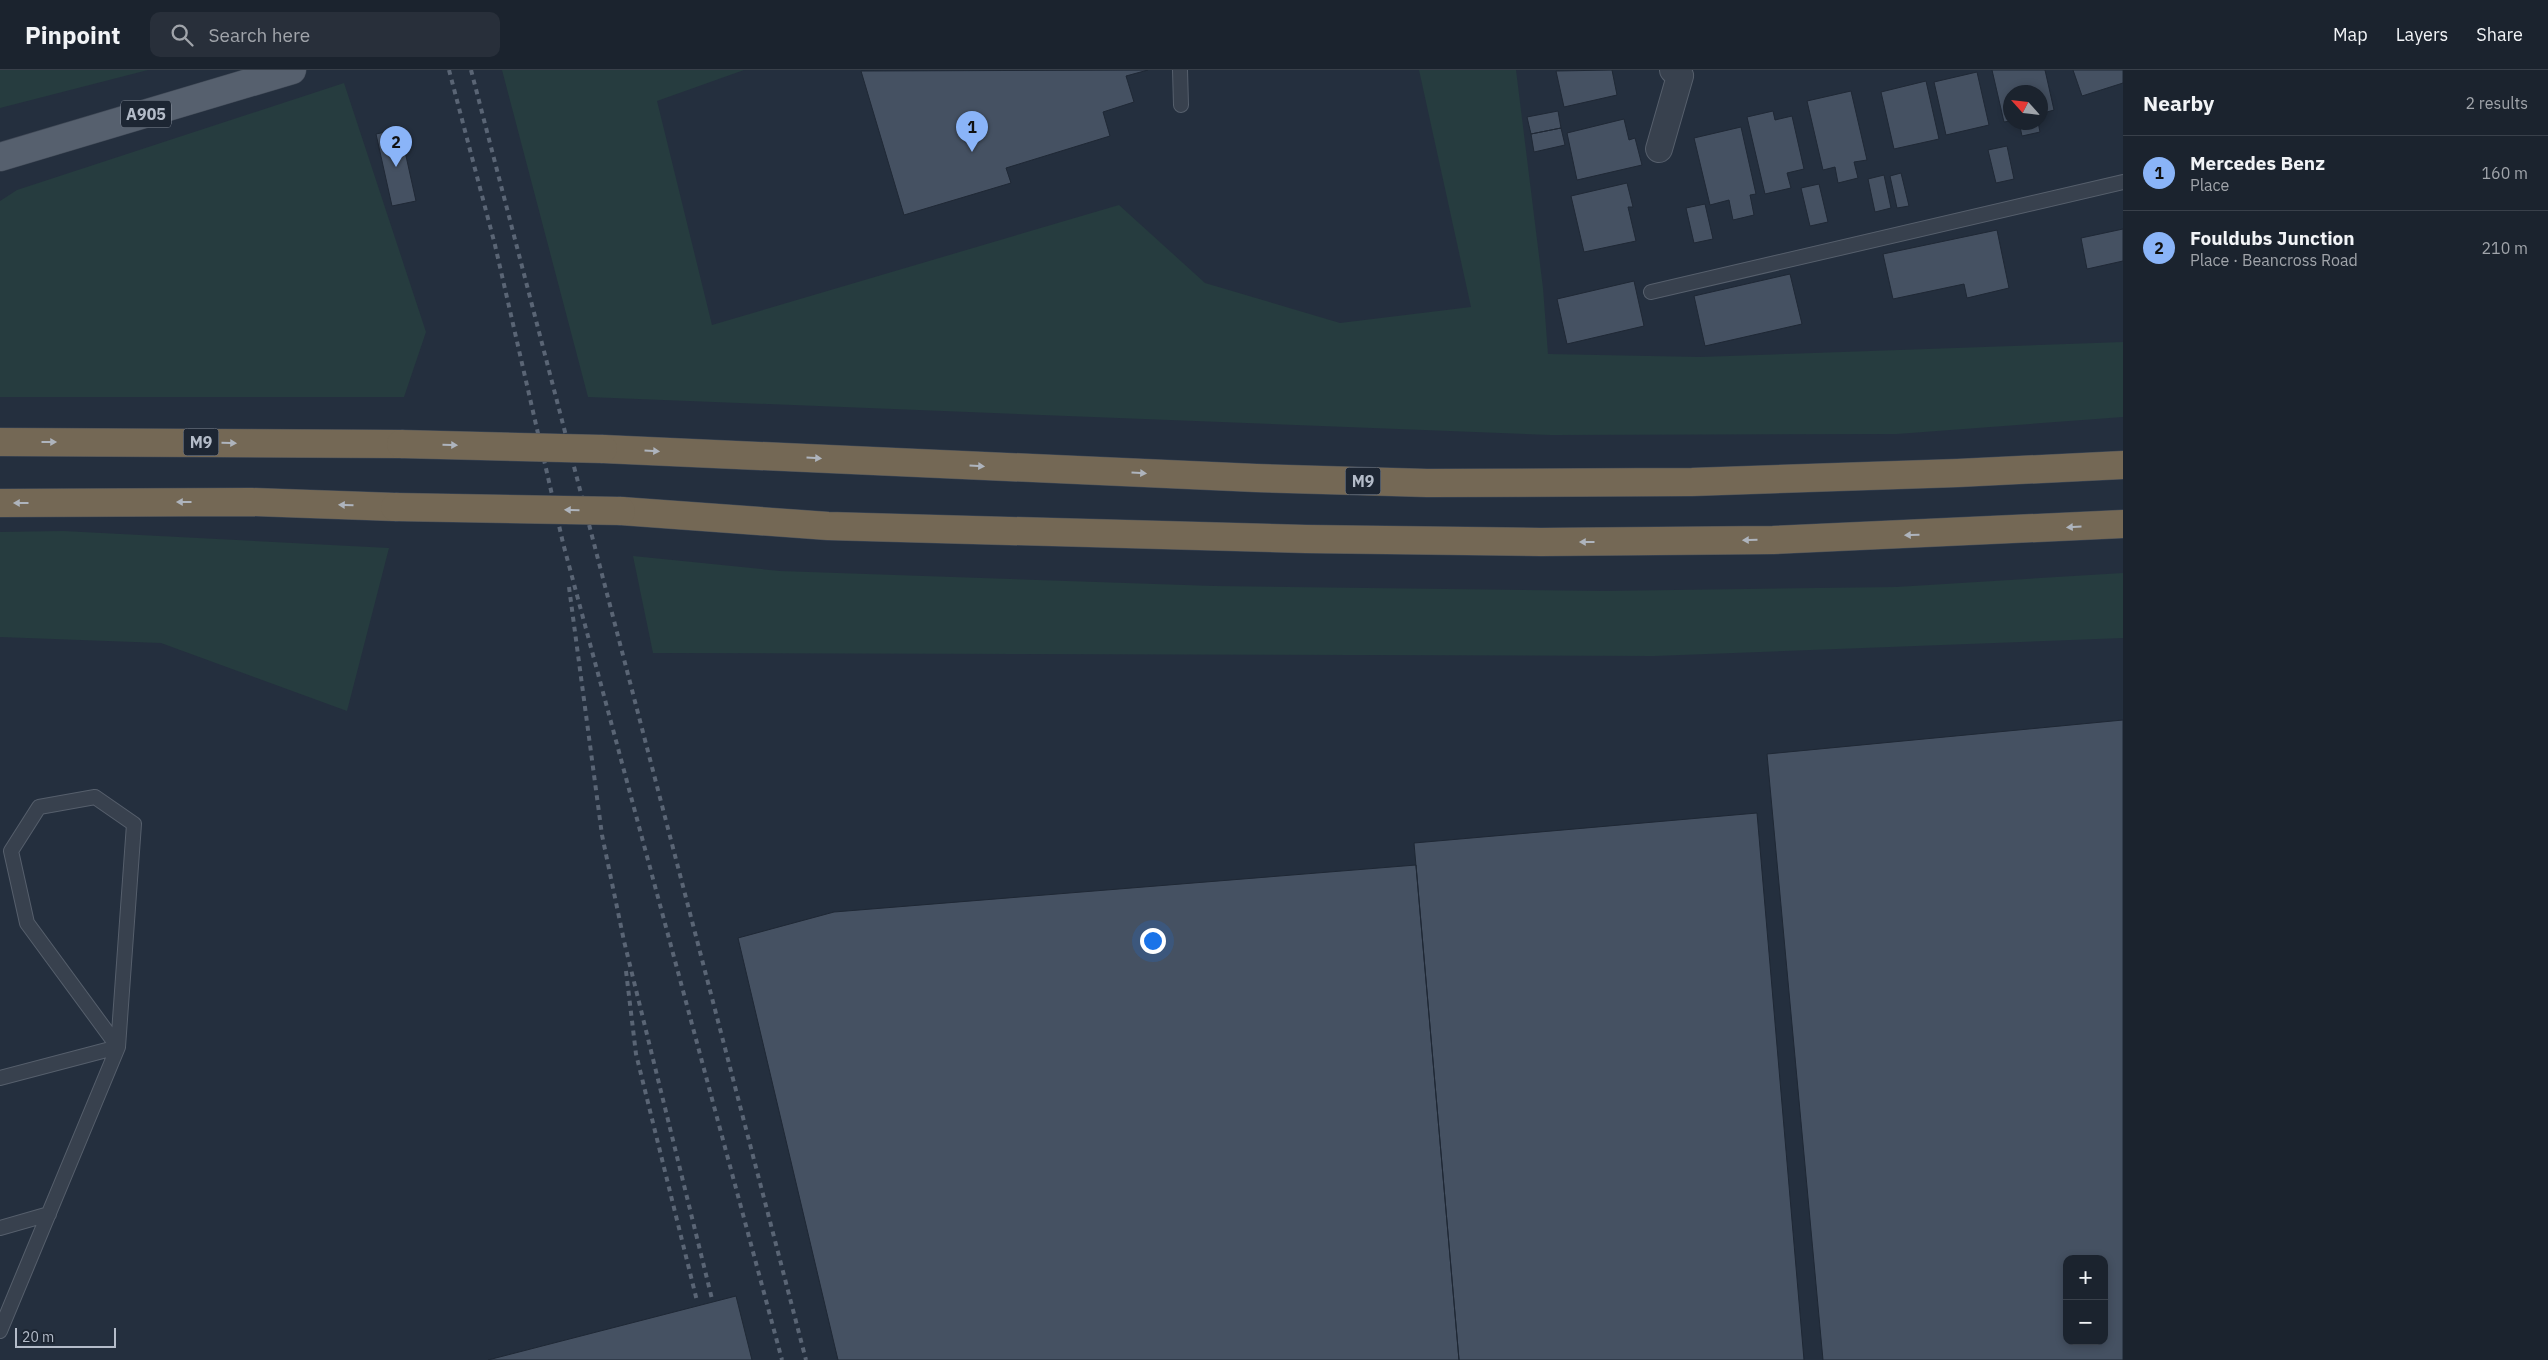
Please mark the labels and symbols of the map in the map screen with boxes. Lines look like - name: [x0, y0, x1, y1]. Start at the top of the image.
- north arrow: [2003, 85, 2048, 130]
- road number: A905: [121, 101, 171, 128]
- pin: 1: [956, 111, 988, 152]
- pin: 2: [380, 126, 412, 167]
- road number: M9: [184, 428, 218, 456]
- one-way arrow: [41, 438, 57, 446]
- one-way arrow: [221, 439, 237, 447]
- one-way arrow: [442, 442, 458, 450]
- one-way arrow: [644, 448, 660, 456]
- one-way arrow: [807, 455, 823, 463]
- one-way arrow: [969, 462, 985, 470]
- road number: M9: [1346, 468, 1380, 494]
- one-way arrow: [1131, 469, 1147, 477]
- one-way arrow: [175, 498, 191, 506]
- one-way arrow: [13, 499, 29, 507]
- one-way arrow: [338, 501, 354, 509]
- one-way arrow: [564, 506, 580, 514]
- one-way arrow: [2066, 523, 2082, 531]
- one-way arrow: [1904, 531, 1920, 539]
- one-way arrow: [1741, 536, 1757, 544]
- one-way arrow: [1579, 538, 1595, 546]
- your location: [1140, 928, 1166, 954]
- scale bar: [15, 1325, 116, 1348]

